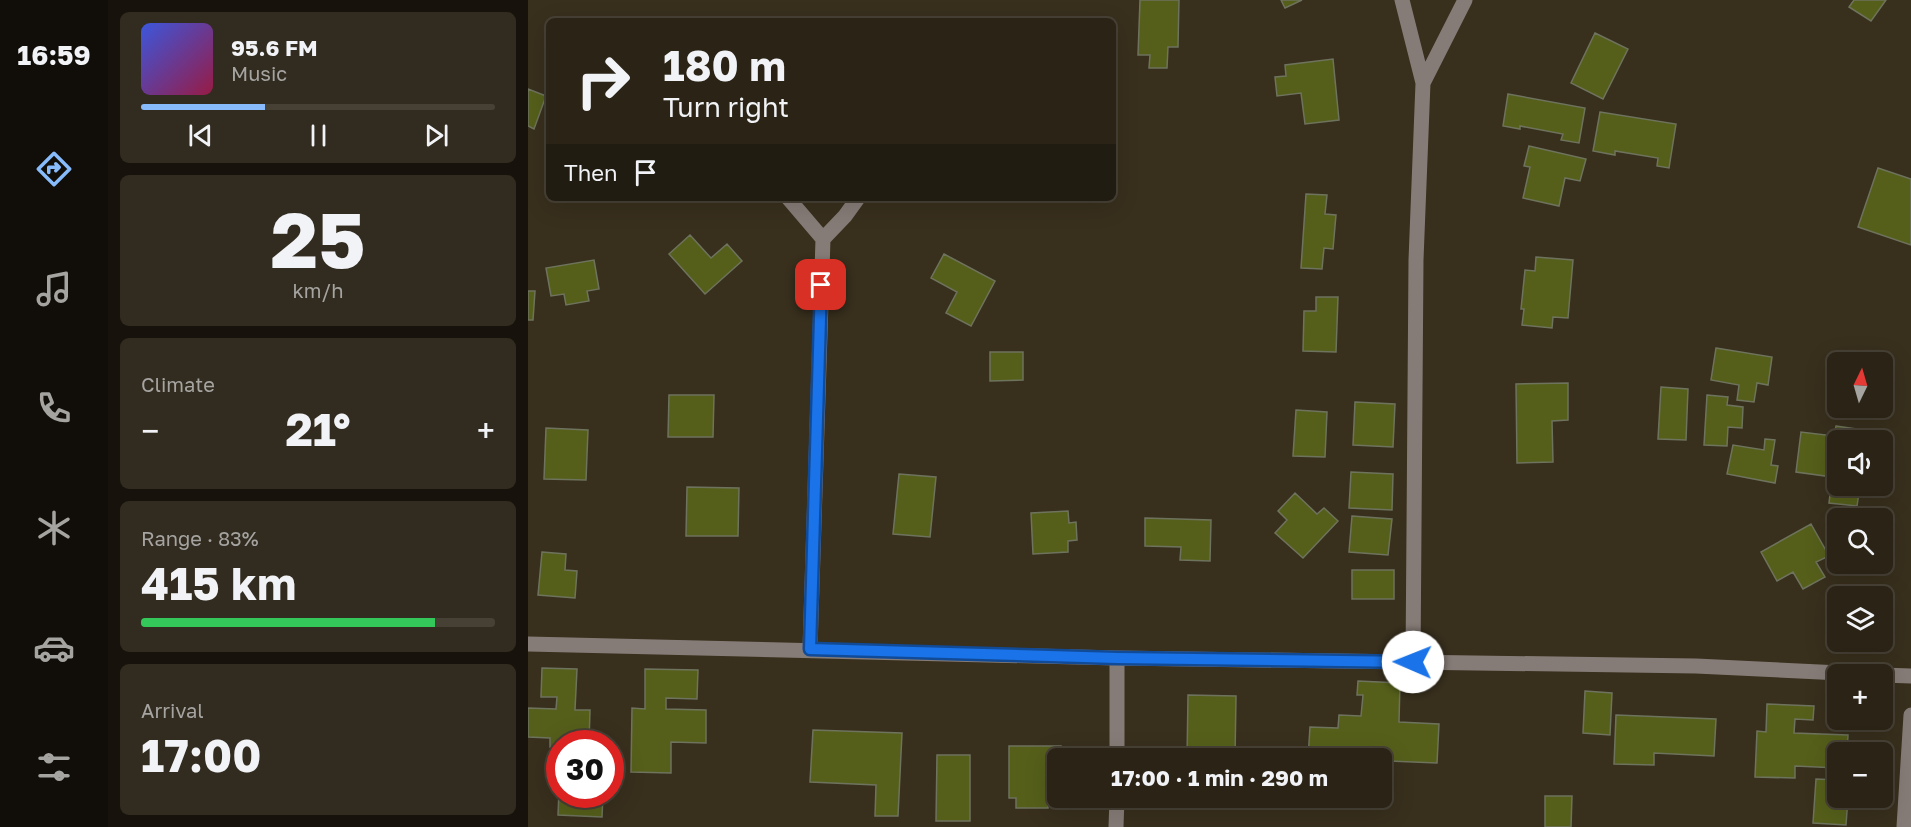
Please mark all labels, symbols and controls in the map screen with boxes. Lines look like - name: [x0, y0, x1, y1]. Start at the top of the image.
- text: 95.6 FM: [231, 34, 318, 61]
- text: 16:59: [17, 39, 91, 71]
- text: 180 m: [663, 40, 786, 90]
- icon: right: [564, 42, 642, 120]
- text: Music: [231, 61, 287, 85]
- text: Turn right: [663, 91, 789, 123]
- icon: previous: [184, 119, 217, 152]
- icon: pause: [302, 119, 335, 152]
- icon: next: [420, 119, 453, 152]
- icon: directions: [33, 148, 75, 190]
- icon: arrive: [629, 156, 662, 189]
- text: Then: [564, 159, 617, 186]
- text: 25: [270, 192, 366, 285]
- pin: [795, 259, 846, 310]
- icon: music: [33, 268, 75, 310]
- icon: arrive: [804, 268, 837, 301]
- text: km/h: [293, 278, 343, 302]
- north arrow: [1827, 352, 1893, 418]
- map controls: [1827, 352, 1893, 808]
- text: Climate: [141, 372, 215, 396]
- icon: phone: [33, 387, 75, 429]
- text: 21°: [285, 402, 351, 456]
- text: −: [141, 411, 159, 450]
- text: +: [477, 411, 495, 450]
- button: sound: [1827, 430, 1893, 496]
- icon: climate: [33, 507, 75, 549]
- button: search: [1827, 508, 1893, 574]
- text: Range · 83%: [141, 526, 259, 550]
- text: 415 km: [141, 556, 296, 610]
- button: layers: [1827, 586, 1893, 652]
- icon: car: [33, 627, 75, 669]
- position arrow: [1381, 630, 1445, 694]
- button: +: [1827, 664, 1893, 730]
- text: Arrival: [141, 698, 204, 722]
- text: 17:00: [141, 728, 262, 782]
- speed limit sign: 30: [546, 730, 624, 808]
- button: −: [1827, 742, 1893, 808]
- icon: filters: [33, 746, 75, 788]
- text: 17:00 · 1 min · 290 m: [1111, 764, 1328, 791]

